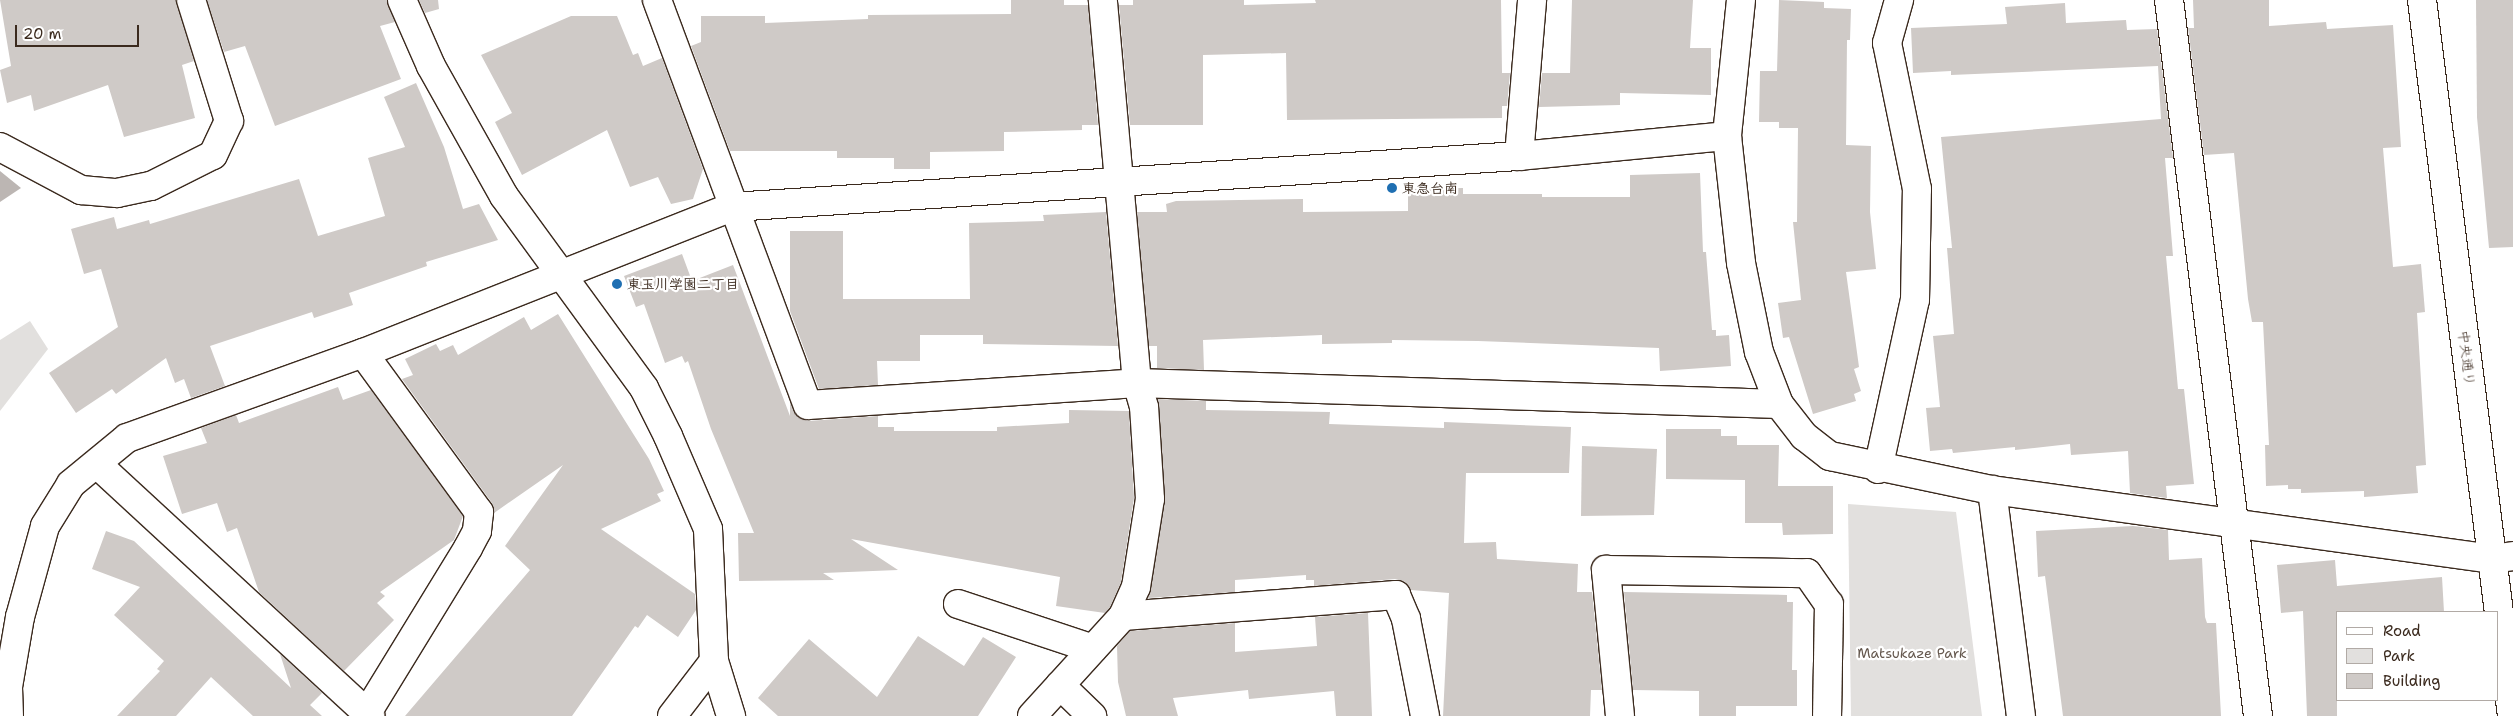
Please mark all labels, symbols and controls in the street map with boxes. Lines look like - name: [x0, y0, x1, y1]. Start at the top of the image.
- scale bar: [18, 15, 141, 47]
- text: 20 m: [23, 24, 62, 44]
- place label: 東急台南: [1402, 180, 1458, 196]
- marker: 東急台南: [1386, 182, 1398, 194]
- place label: 東玉川学園二丁目: [627, 276, 739, 292]
- marker: 東玉川学園二丁目: [611, 278, 623, 290]
- street label: 中央通り: [2455, 329, 2479, 387]
- legend: [2336, 611, 2498, 701]
- text: Road: [2383, 621, 2421, 641]
- park label: Matsukaze Park: [1857, 645, 1967, 661]
- text: Park: [2383, 646, 2415, 666]
- text: Building: [2383, 671, 2440, 691]

